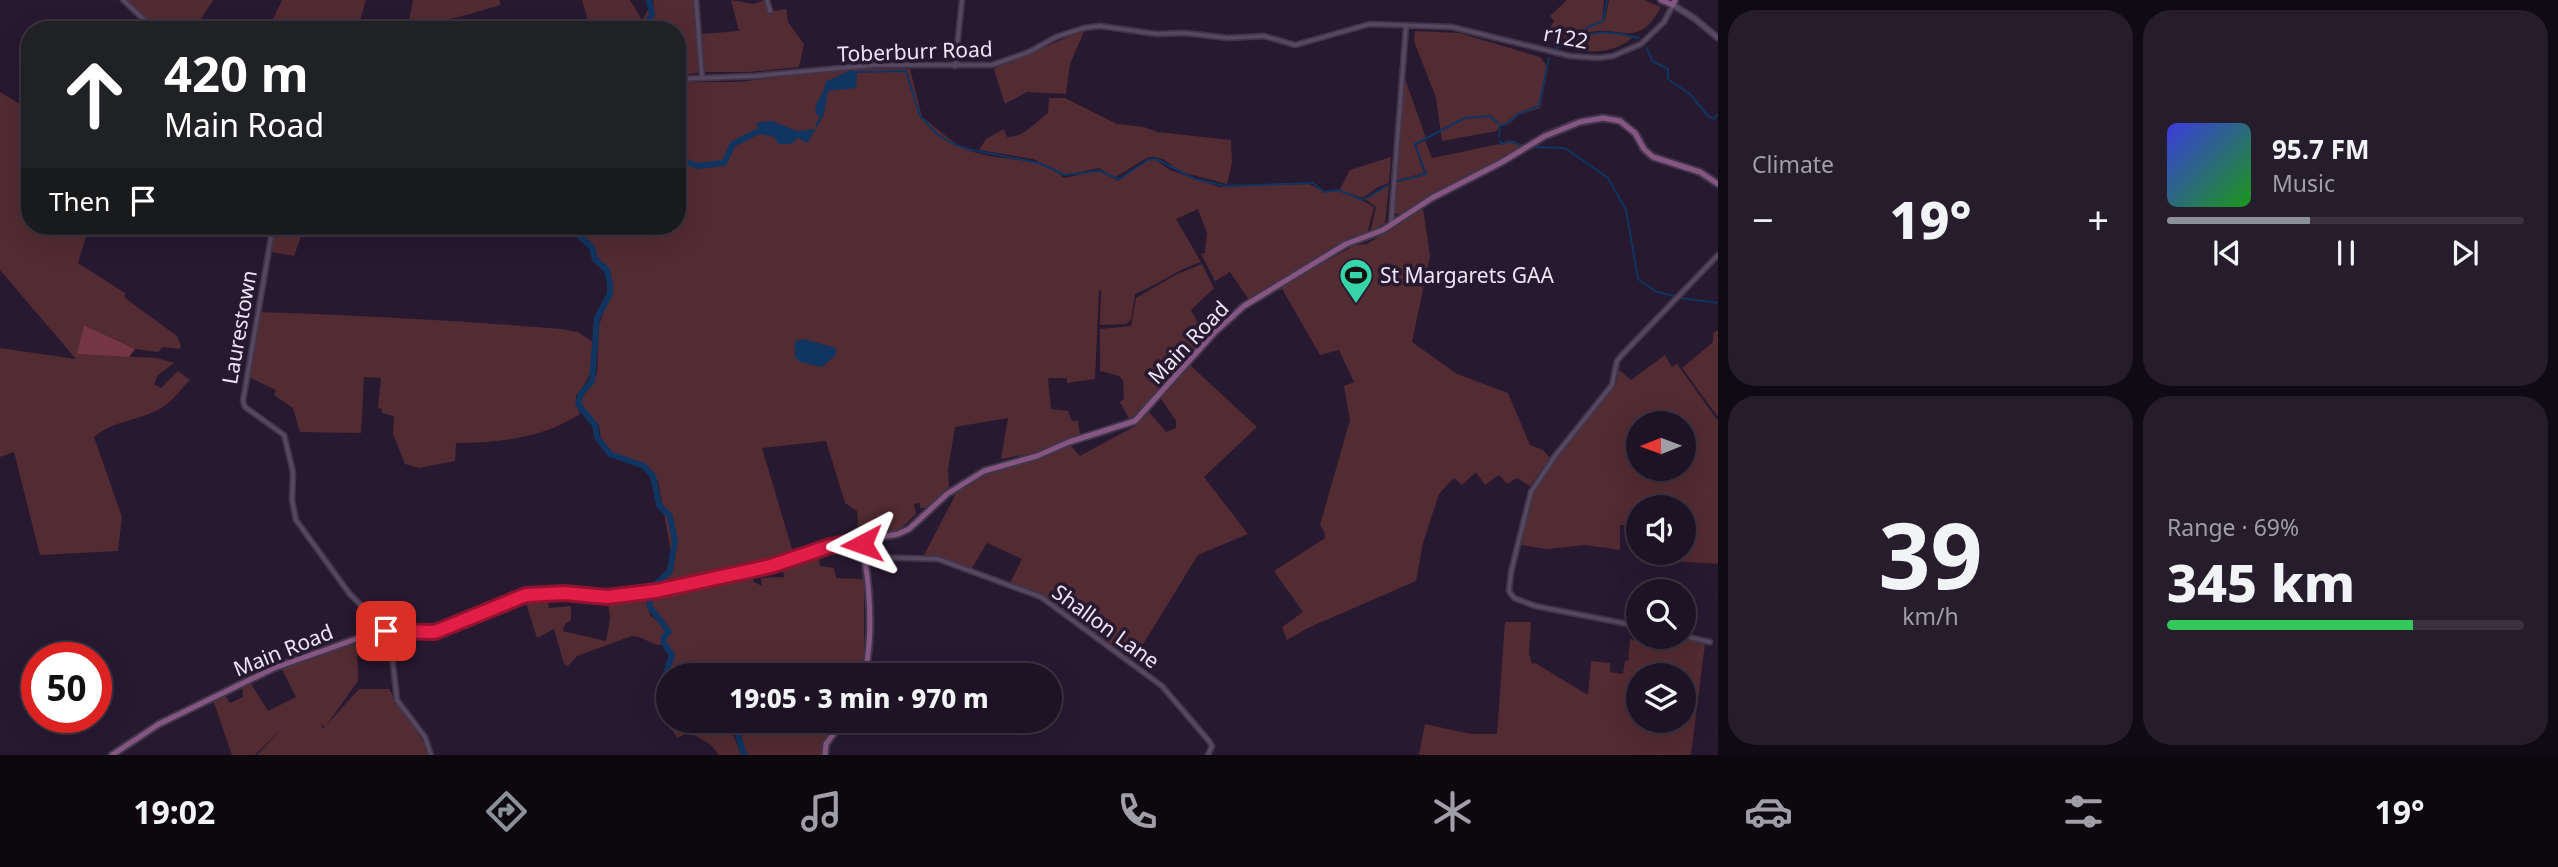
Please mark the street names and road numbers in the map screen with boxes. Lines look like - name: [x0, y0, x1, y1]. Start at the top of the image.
- street label: r122: [1541, 19, 1591, 55]
- street label: Toberburr Road: [837, 34, 993, 68]
- street label: Laurestown: [215, 268, 263, 386]
- street label: Main Road: [1141, 294, 1235, 390]
- street label: Shallon Lane: [1047, 578, 1165, 674]
- street label: Main Road: [229, 617, 337, 683]

